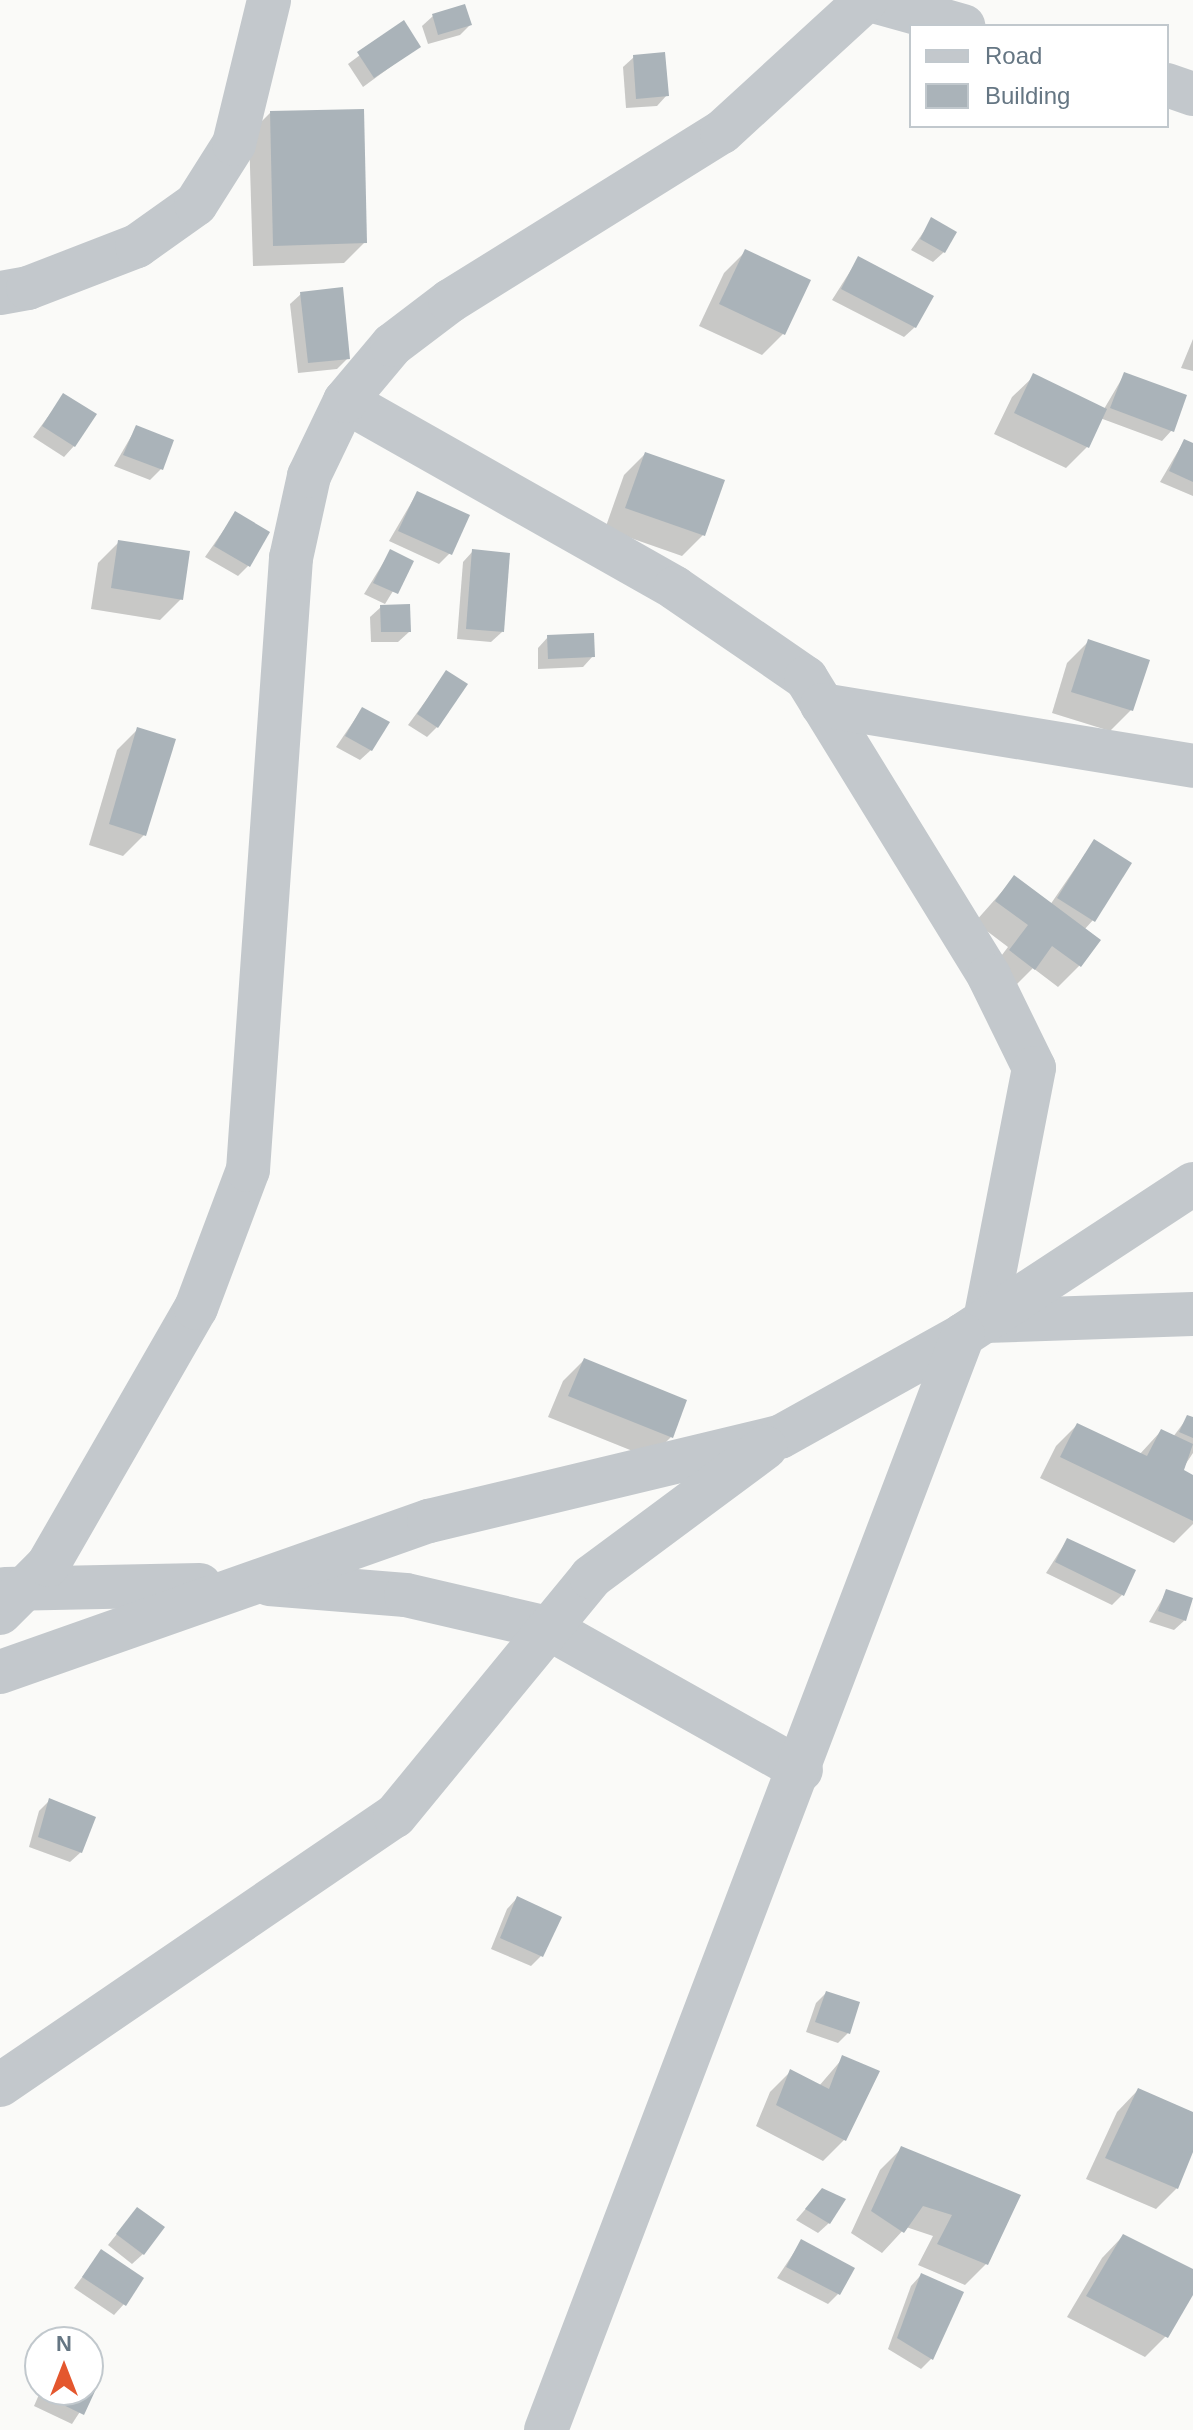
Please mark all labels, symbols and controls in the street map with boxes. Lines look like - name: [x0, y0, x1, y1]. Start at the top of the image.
- legend: [909, 24, 1169, 128]
- text: Road: [985, 42, 1042, 69]
- text: Building: [985, 82, 1070, 109]
- north arrow: [24, 2326, 104, 2406]
- text: N: [56, 2331, 72, 2356]

